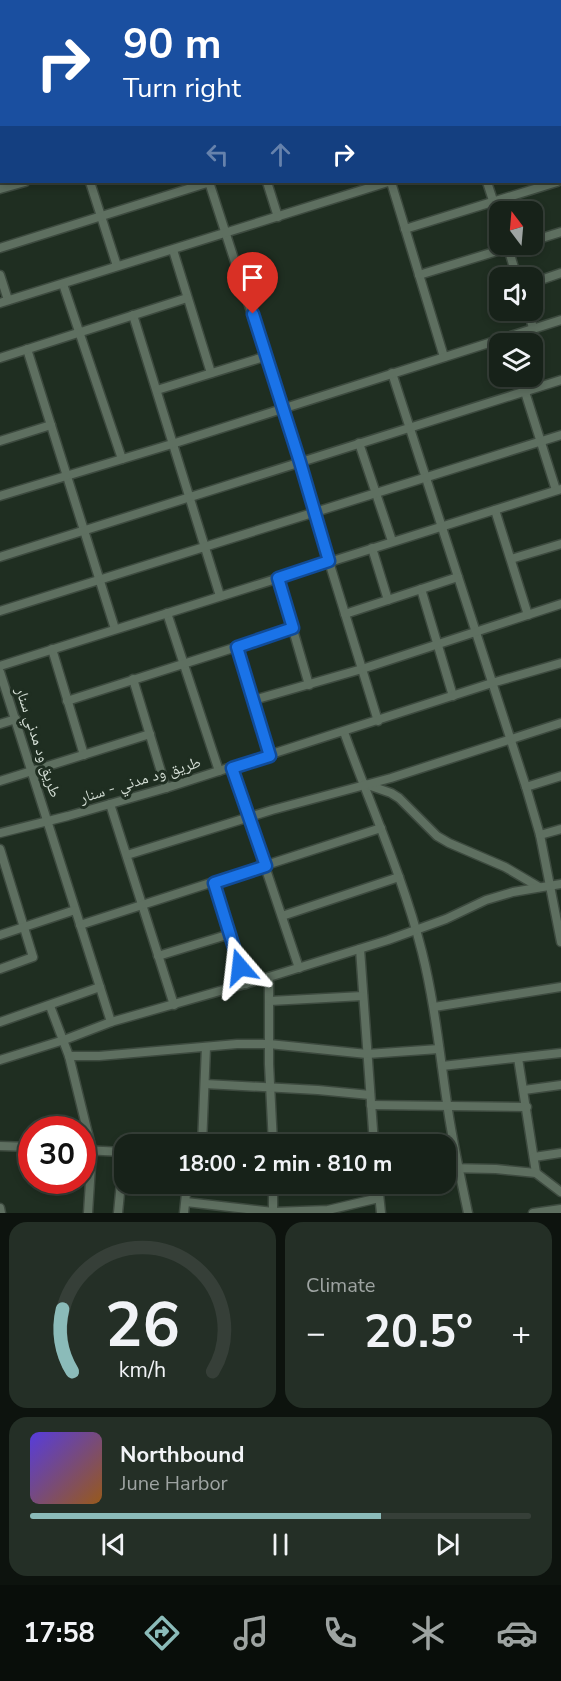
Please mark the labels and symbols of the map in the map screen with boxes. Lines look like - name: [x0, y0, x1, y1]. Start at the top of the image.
- north arrow: [489, 201, 543, 255]
- pin: [227, 252, 278, 314]
- street label: طريق ود مدني سنار: [9, 683, 66, 801]
- street label: طريق ود مدني - سنار: [76, 751, 204, 810]
- position arrow: [208, 935, 272, 999]
- speed limit sign: 30: [18, 1116, 96, 1194]

